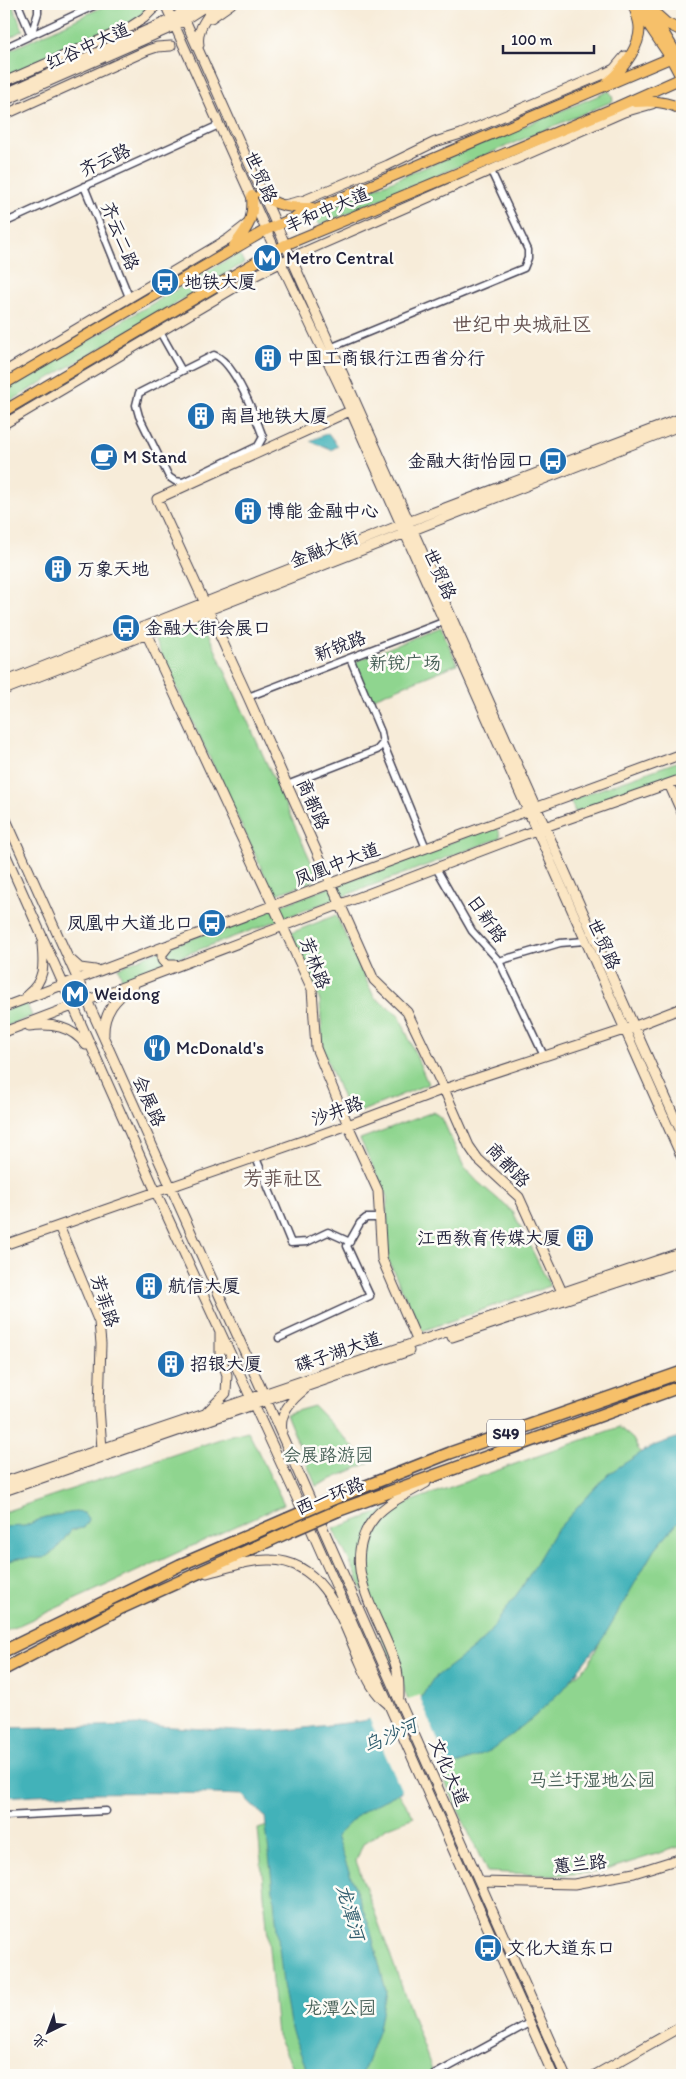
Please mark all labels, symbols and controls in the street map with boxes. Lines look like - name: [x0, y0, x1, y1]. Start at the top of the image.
- street label: 红谷中大道: [42, 18, 134, 74]
- scale bar: [503, 22, 595, 54]
- text: 100 m: [511, 31, 553, 49]
- street label: 齐云路: [76, 139, 134, 181]
- street label: 世贸路: [240, 148, 282, 206]
- street label: 丰和中大道: [281, 182, 373, 238]
- street label: 齐云二路: [96, 199, 144, 273]
- metro station icon: Metro Central: [252, 243, 282, 273]
- place label: Metro Central: [286, 247, 394, 269]
- bus stop icon: 地铁大厦: [150, 267, 180, 297]
- place label: 地铁大厦: [184, 271, 256, 293]
- district label: 世纪中央城社区: [452, 312, 592, 336]
- building icon: 中国工商银行江西省分行: [253, 343, 283, 373]
- place label: 中国工商银行江西省分行: [287, 347, 485, 369]
- building icon: 南昌地铁大厦: [186, 401, 216, 431]
- place label: 南昌地铁大厦: [220, 405, 328, 427]
- cafe icon: M Stand: [89, 442, 119, 472]
- place label: M Stand: [123, 446, 187, 468]
- bus stop icon: 金融大街怡园口: [538, 446, 568, 476]
- place label: 金融大街怡园口: [408, 450, 534, 472]
- building icon: 博能 金融中心: [233, 496, 263, 526]
- place label: 博能 金融中心: [267, 500, 379, 522]
- street label: 金融大街: [286, 526, 362, 572]
- street label: 世贸路: [419, 545, 461, 603]
- building icon: 万象天地: [43, 554, 73, 584]
- place label: 万象天地: [77, 558, 149, 580]
- bus stop icon: 金融大街会展口: [111, 613, 141, 643]
- place label: 金融大街会展口: [145, 617, 271, 639]
- street label: 新锐路: [311, 626, 369, 666]
- park label: 新锐广场: [369, 652, 441, 674]
- street label: 商都路: [292, 775, 334, 833]
- street label: 凤凰中大道: [291, 838, 383, 890]
- street label: 日新路: [463, 891, 511, 947]
- bus stop icon: 凤凰中大道北口: [197, 908, 227, 938]
- place label: 凤凰中大道北口: [67, 912, 193, 934]
- street label: 世贸路: [583, 915, 625, 973]
- street label: 芳林路: [295, 934, 335, 992]
- metro station icon: Weidong: [60, 979, 90, 1009]
- place label: Weidong: [94, 983, 161, 1005]
- restaurant icon: McDonald's: [142, 1033, 172, 1063]
- place label: McDonald's: [176, 1037, 264, 1059]
- street label: 会展路: [128, 1072, 170, 1130]
- street label: 沙井路: [308, 1091, 366, 1131]
- street label: 商都路: [481, 1138, 535, 1192]
- district label: 芳菲社区: [243, 1166, 323, 1190]
- building icon: 江西教育传媒大厦: [565, 1223, 595, 1253]
- place label: 江西教育传媒大厦: [417, 1227, 561, 1249]
- building icon: 航信大厦: [134, 1271, 164, 1301]
- street label: 芳菲路: [86, 1272, 124, 1330]
- place label: 航信大厦: [168, 1275, 240, 1297]
- street label: 碟子湖大道: [292, 1327, 384, 1377]
- building icon: 招银大厦: [156, 1349, 186, 1379]
- place label: 招银大厦: [190, 1353, 262, 1375]
- road number: S49: [487, 1420, 525, 1446]
- park label: 会展路游园: [283, 1444, 373, 1466]
- street label: 西一环路: [293, 1472, 367, 1520]
- water label: 乌沙河: [359, 1712, 424, 1758]
- street label: 文化大道: [424, 1735, 474, 1809]
- park label: 马兰圩湿地公园: [529, 1769, 655, 1791]
- street label: 蕙兰路: [552, 1850, 608, 1878]
- water label: 龙潭河: [332, 1882, 370, 1946]
- bus stop icon: 文化大道东口: [473, 1933, 503, 1963]
- place label: 文化大道东口: [507, 1937, 615, 1959]
- park label: 龙潭公园: [304, 1997, 376, 2019]
- north arrow: [22, 2006, 72, 2056]
- text: 北: [29, 2030, 51, 2052]

